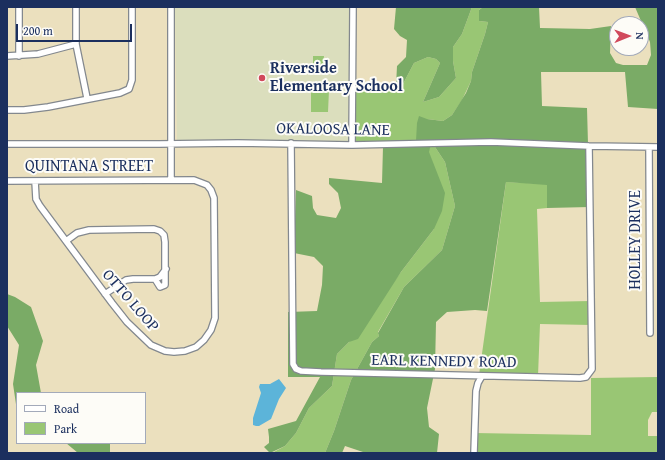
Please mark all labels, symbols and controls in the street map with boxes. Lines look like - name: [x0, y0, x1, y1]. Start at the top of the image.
- scale bar: [18, 16, 134, 42]
- north arrow: [609, 16, 649, 56]
- text: 200 m: [23, 22, 53, 39]
- text: N: [632, 32, 648, 40]
- place label: Riverside Elementary School: [270, 59, 403, 97]
- marker: Riverside Elementary School: [257, 73, 267, 83]
- street label: OKALOOSA LANE: [276, 119, 390, 141]
- street label: QUINTANA STREET: [25, 157, 153, 177]
- street label: HOLLEY DRIVE: [626, 190, 646, 290]
- street label: OTTO LOOP: [98, 266, 162, 336]
- street label: EARL KENNEDY ROAD: [371, 351, 517, 373]
- legend: [16, 392, 146, 444]
- text: Road: [54, 400, 79, 417]
- text: Park: [54, 420, 77, 437]

